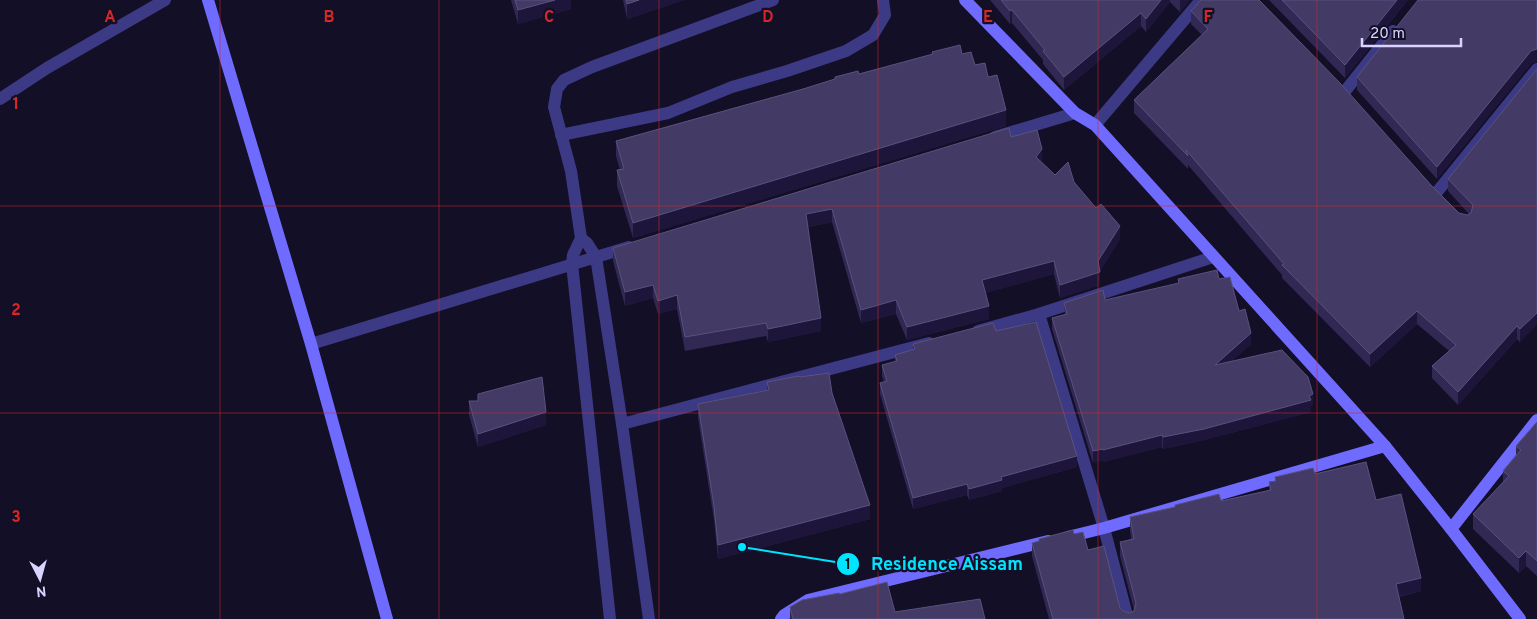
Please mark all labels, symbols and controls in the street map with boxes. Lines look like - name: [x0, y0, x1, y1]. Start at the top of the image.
- text: A: [104, 8, 116, 28]
- text: B: [323, 8, 335, 28]
- text: C: [544, 8, 554, 28]
- text: D: [762, 8, 774, 28]
- text: E: [983, 8, 993, 28]
- text: F: [1203, 8, 1213, 28]
- scale bar: [1362, 15, 1461, 47]
- text: 20 m: [1370, 25, 1405, 44]
- text: 1: [13, 95, 19, 115]
- text: 2: [11, 301, 21, 321]
- text: 3: [11, 508, 21, 528]
- callout: Residence Aissam: [835, 548, 1033, 581]
- north arrow: [15, 554, 65, 604]
- text: Residence Aissam: [871, 554, 1023, 577]
- text: 1: [845, 556, 851, 575]
- text: N: [35, 581, 47, 599]

